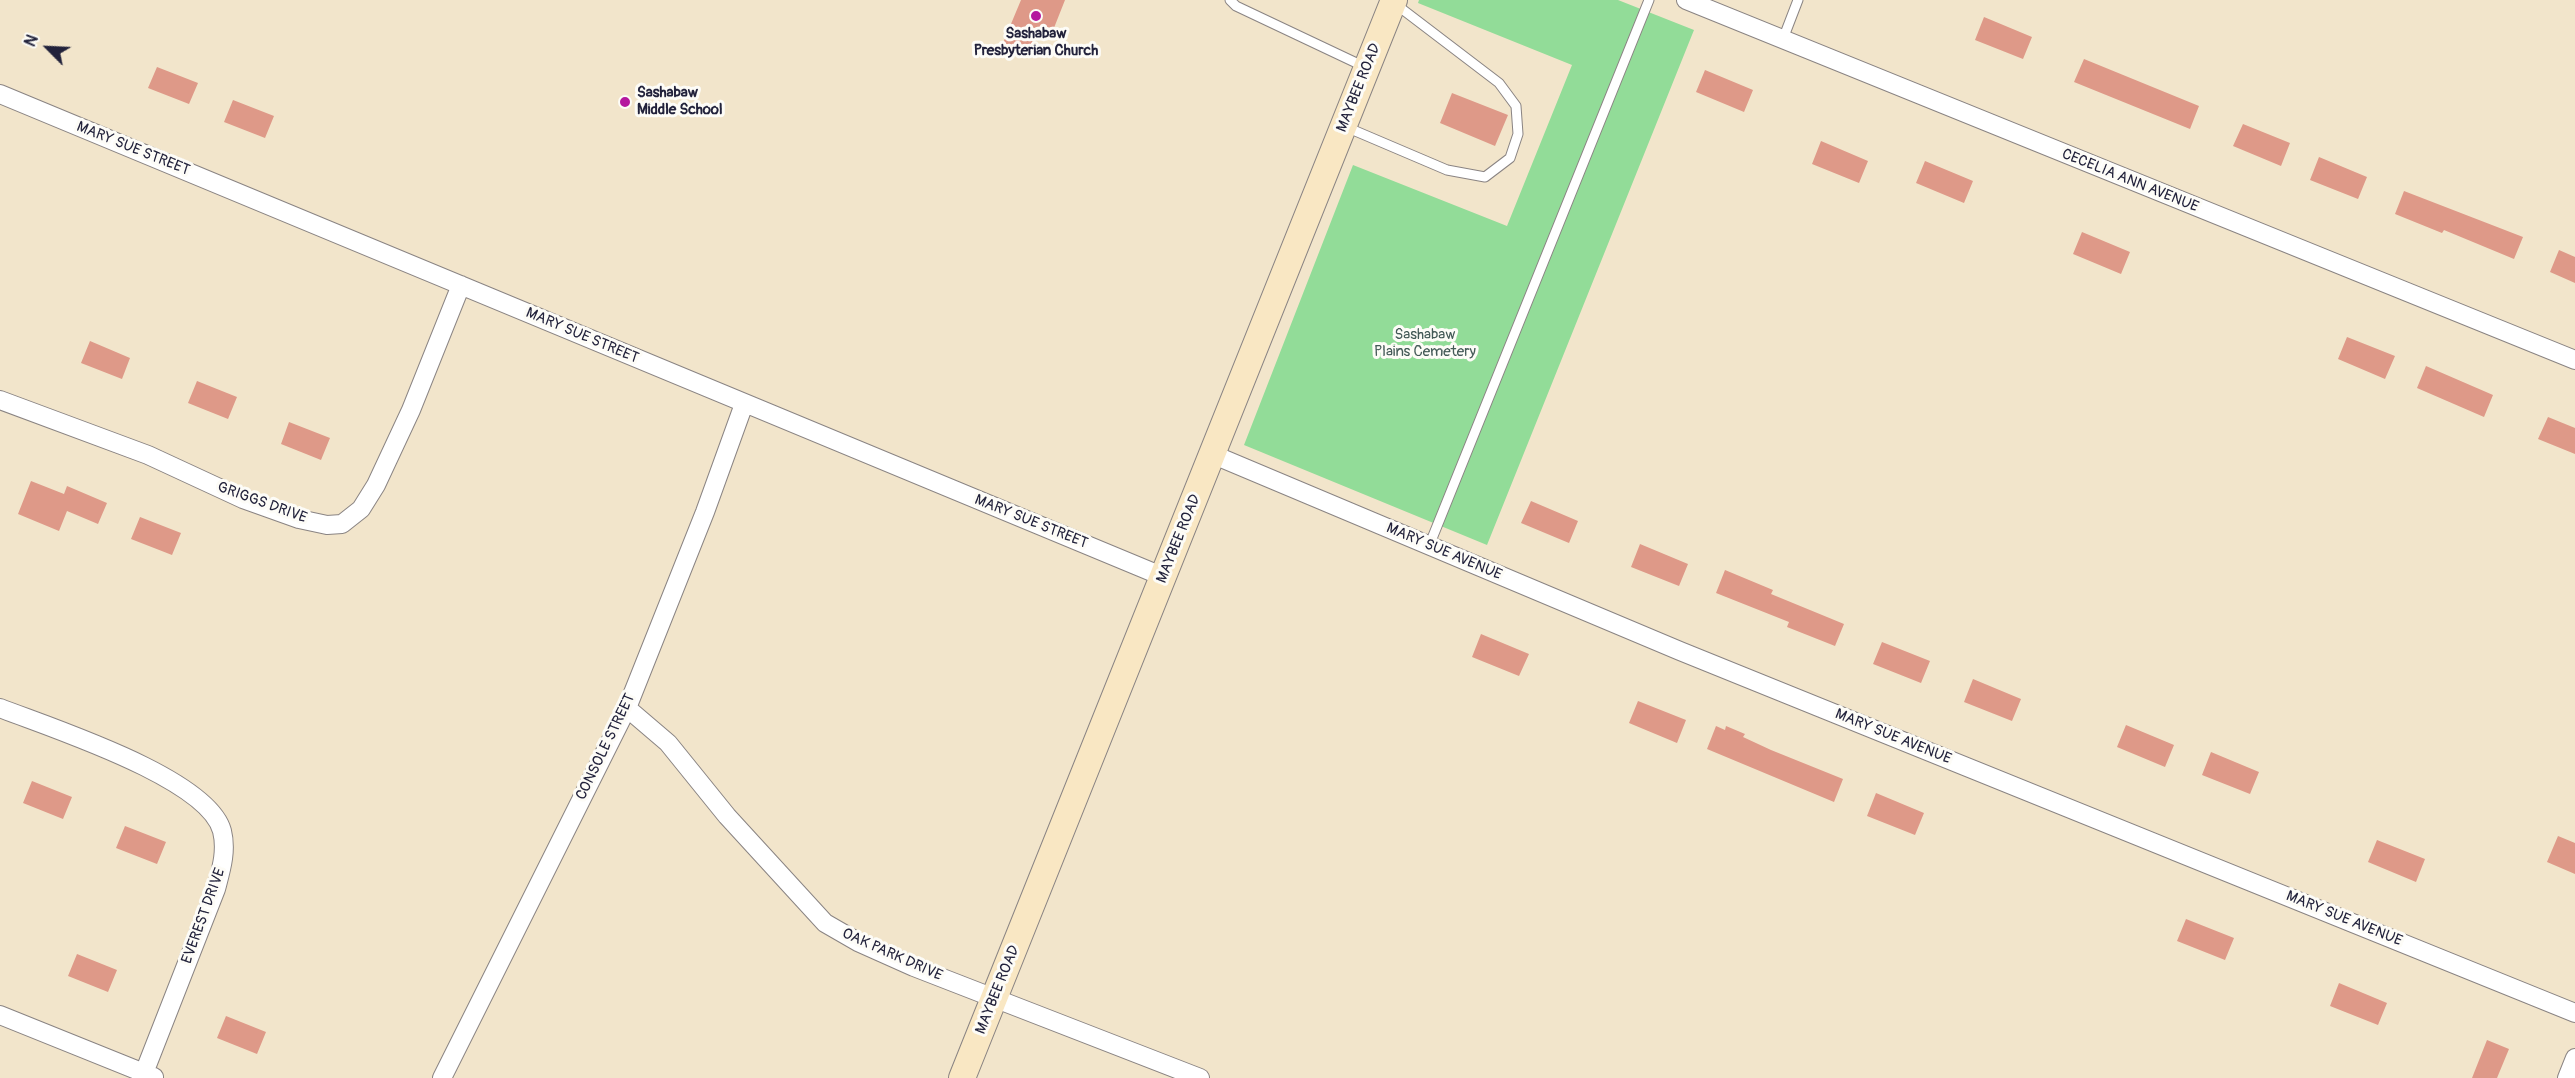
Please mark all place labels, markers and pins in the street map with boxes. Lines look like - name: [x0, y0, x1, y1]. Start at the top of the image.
- marker: Sashabaw Presbyterian Church: [1029, 9, 1043, 23]
- place label: Sashabaw Presbyterian Church: [974, 25, 1098, 60]
- place label: Sashabaw Middle School: [637, 84, 722, 119]
- marker: Sashabaw Middle School: [618, 95, 632, 109]

